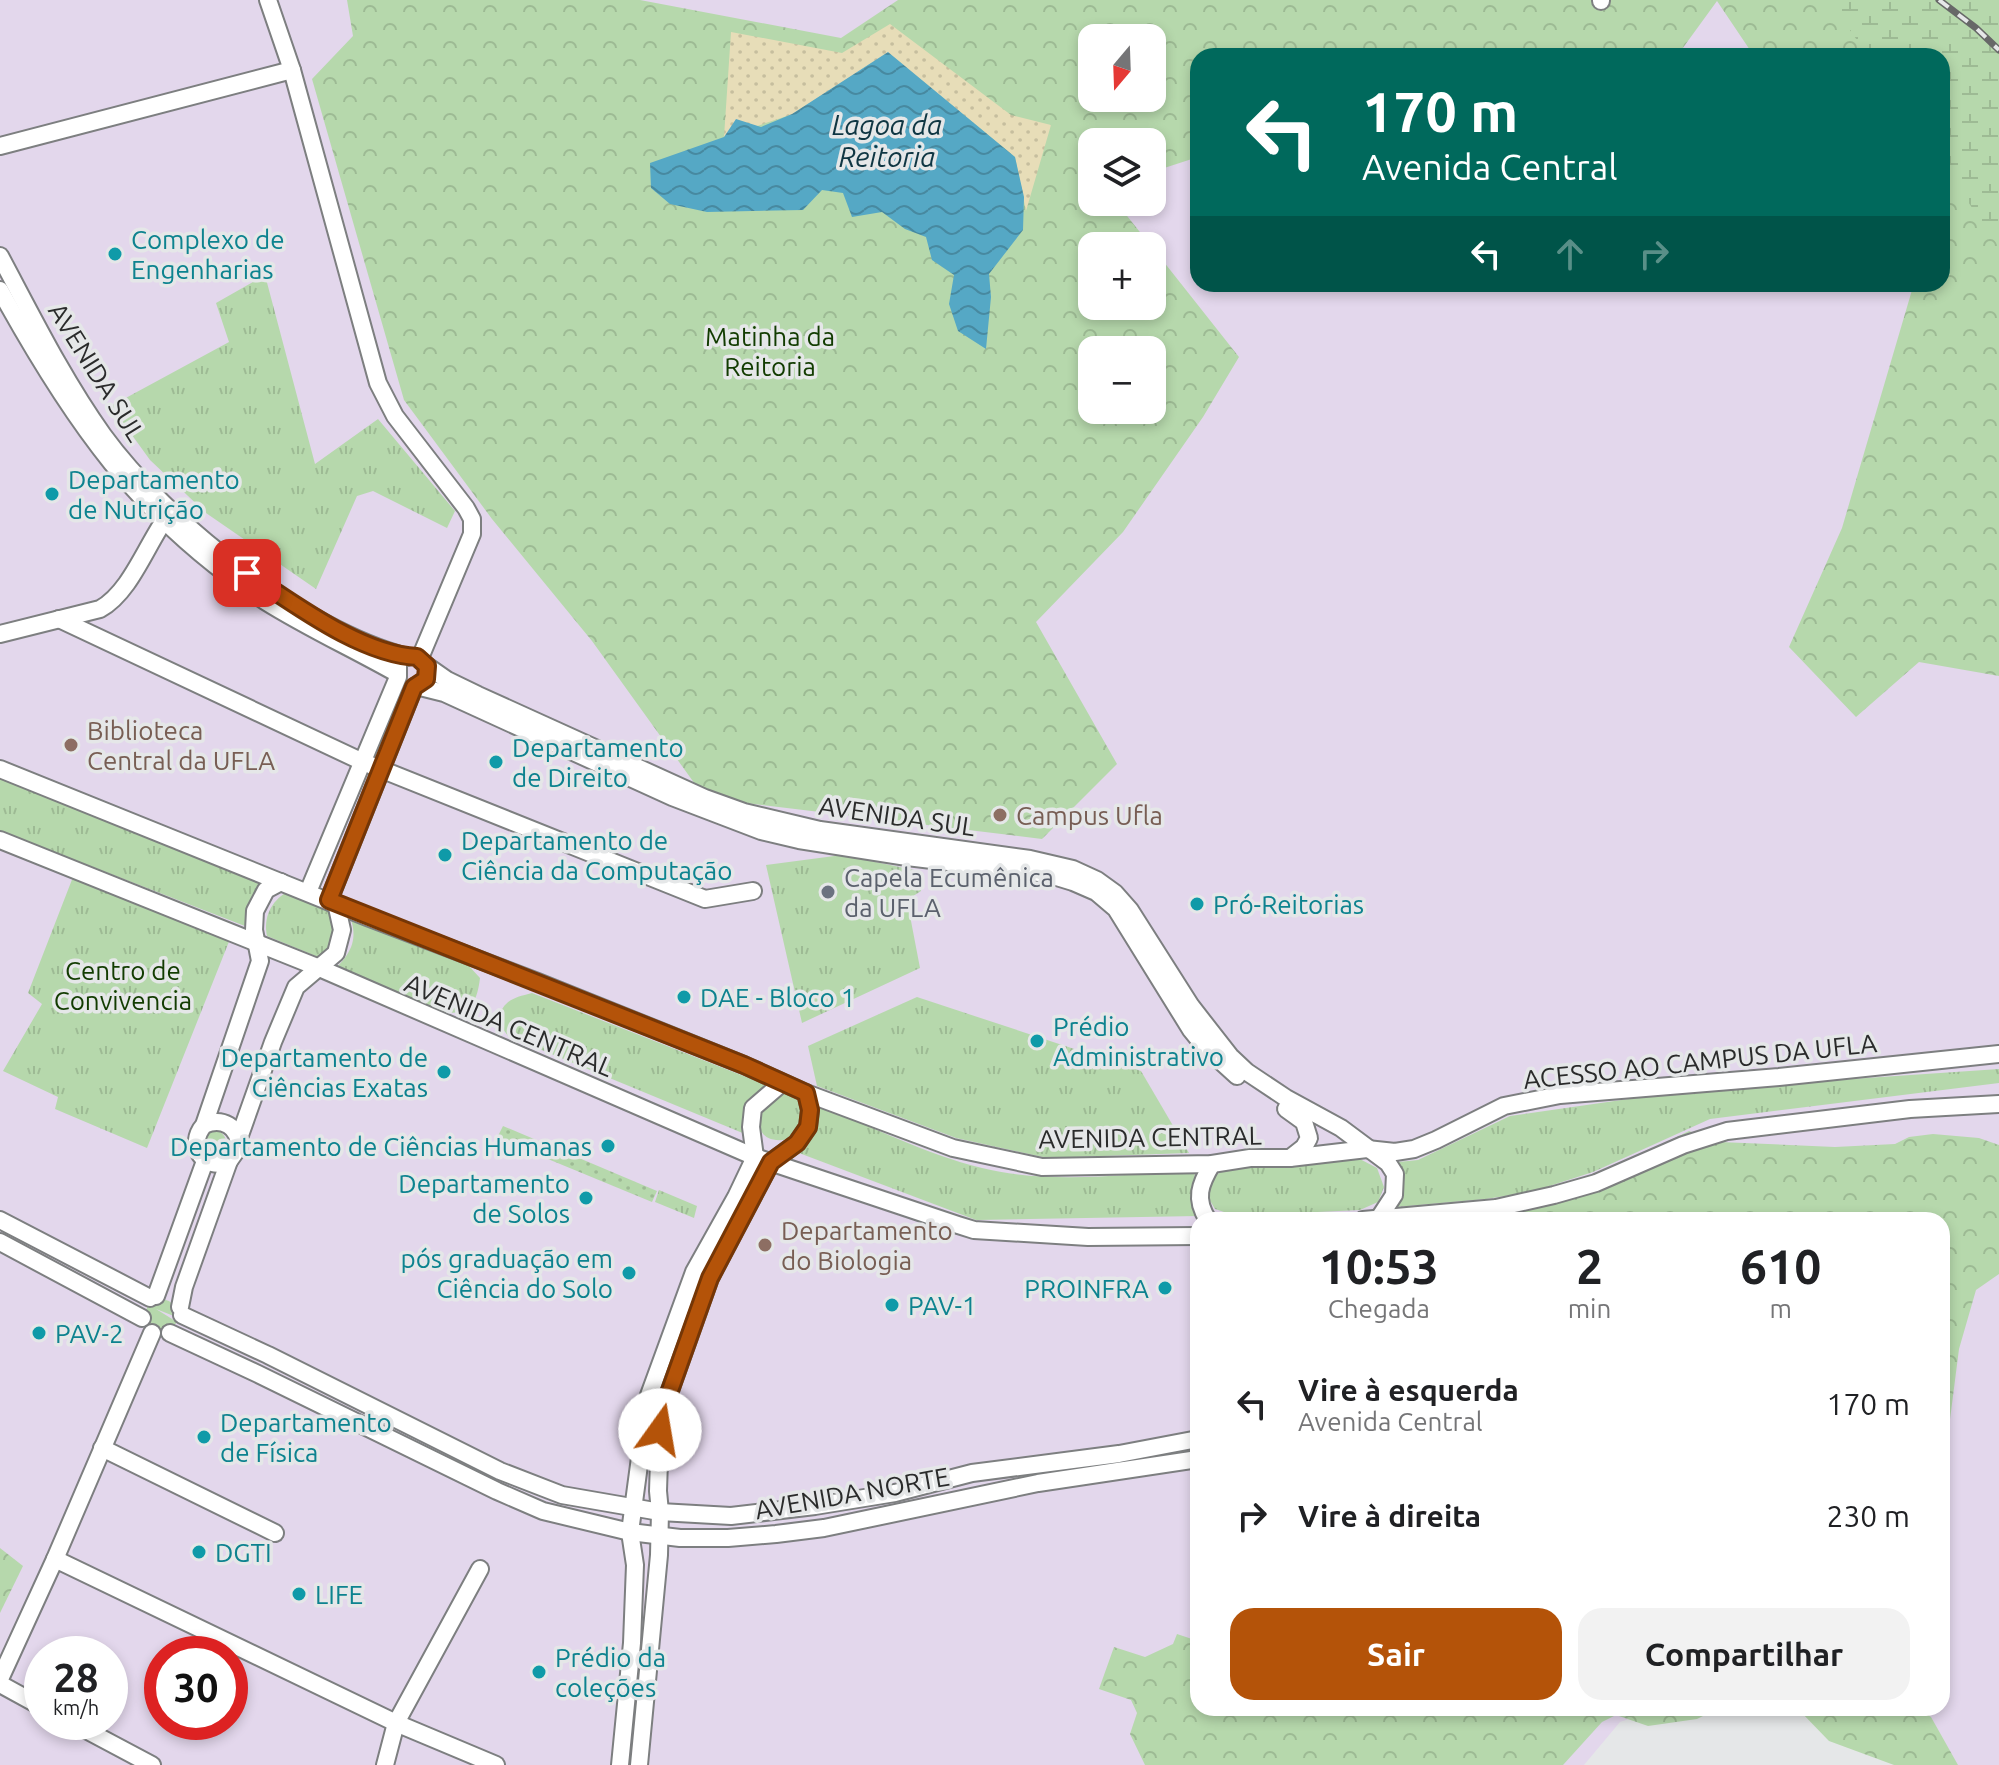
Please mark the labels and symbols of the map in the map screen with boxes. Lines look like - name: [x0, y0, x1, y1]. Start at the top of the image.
- north arrow: [1078, 24, 1166, 112]
- water label: Lagoa da Reitoria: [832, 109, 942, 172]
- place label: Complexo de Engenharias: [131, 225, 284, 284]
- marker: Complexo de Engenharias: [106, 245, 124, 263]
- street label: AVENIDA SUL: [43, 298, 151, 446]
- park label: Matinha da Reitoria: [705, 322, 835, 381]
- place label: Departamento de Nutrição: [68, 465, 240, 524]
- marker: Departamento de Nutrição: [43, 485, 61, 503]
- pin: [213, 539, 281, 607]
- place label: Biblioteca Central da UFLA: [87, 716, 275, 775]
- place label: Departamento de Direito: [512, 733, 684, 792]
- marker: Biblioteca Central da UFLA: [62, 736, 80, 754]
- marker: Departamento de Direito: [487, 753, 505, 771]
- street label: AVENIDA SUL: [817, 791, 977, 841]
- place label: Campus Ufla: [1016, 801, 1163, 830]
- marker: Campus Ufla: [991, 806, 1009, 824]
- place label: Departamento de Ciência da Computação: [461, 826, 732, 885]
- marker: Departamento de Ciência da Computação: [436, 846, 454, 864]
- place label: Capela Ecumênica da UFLA: [844, 863, 1054, 922]
- marker: Capela Ecumênica da UFLA: [819, 883, 837, 901]
- place label: Pró-Reitorias: [1213, 890, 1364, 919]
- marker: Pró-Reitorias: [1188, 895, 1206, 913]
- park label: Centro de Convivencia: [54, 956, 192, 1015]
- street label: AVENIDA CENTRAL: [400, 968, 618, 1082]
- place label: DAE - Bloco 1: [700, 983, 855, 1012]
- marker: DAE - Bloco 1: [675, 988, 693, 1006]
- place label: Prédio Administrativo: [1053, 1012, 1224, 1071]
- street label: ACESSO AO CAMPUS DA UFLA: [1522, 1028, 1878, 1094]
- marker: Prédio Administrativo: [1028, 1032, 1046, 1050]
- place label: Departamento de Ciências Exatas: [221, 1043, 428, 1102]
- marker: Departamento de Ciências Exatas: [435, 1063, 453, 1081]
- street label: AVENIDA CENTRAL: [1038, 1121, 1262, 1153]
- place label: Departamento de Ciências Humanas: [170, 1132, 592, 1161]
- marker: Departamento de Ciências Humanas: [599, 1137, 617, 1155]
- place label: Departamento de Solos: [398, 1169, 570, 1228]
- marker: Departamento de Solos: [577, 1189, 595, 1207]
- place label: Departamento do Biologia: [781, 1216, 953, 1275]
- marker: Departamento do Biologia: [756, 1236, 774, 1254]
- place label: pós graduação em Ciência do Solo: [400, 1244, 613, 1303]
- marker: pós graduação em Ciência do Solo: [620, 1264, 638, 1282]
- place label: PROINFRA: [1024, 1274, 1149, 1303]
- marker: PROINFRA: [1156, 1279, 1174, 1297]
- place label: PAV-1: [908, 1291, 977, 1320]
- marker: PAV-1: [883, 1296, 901, 1314]
- place label: PAV-2: [55, 1319, 124, 1348]
- marker: PAV-2: [30, 1324, 48, 1342]
- position arrow: [618, 1388, 702, 1472]
- place label: Departamento de Física: [220, 1408, 392, 1467]
- marker: Departamento de Física: [195, 1428, 213, 1446]
- street label: AVENIDA NORTE: [753, 1462, 951, 1524]
- place label: DGTI: [215, 1538, 272, 1567]
- marker: DGTI: [190, 1543, 208, 1561]
- place label: LIFE: [315, 1580, 363, 1609]
- marker: LIFE: [290, 1585, 308, 1603]
- speed limit sign: 30: [144, 1636, 248, 1740]
- place label: Prédio da coleções: [555, 1643, 666, 1702]
- marker: Prédio da coleções: [530, 1663, 548, 1681]

